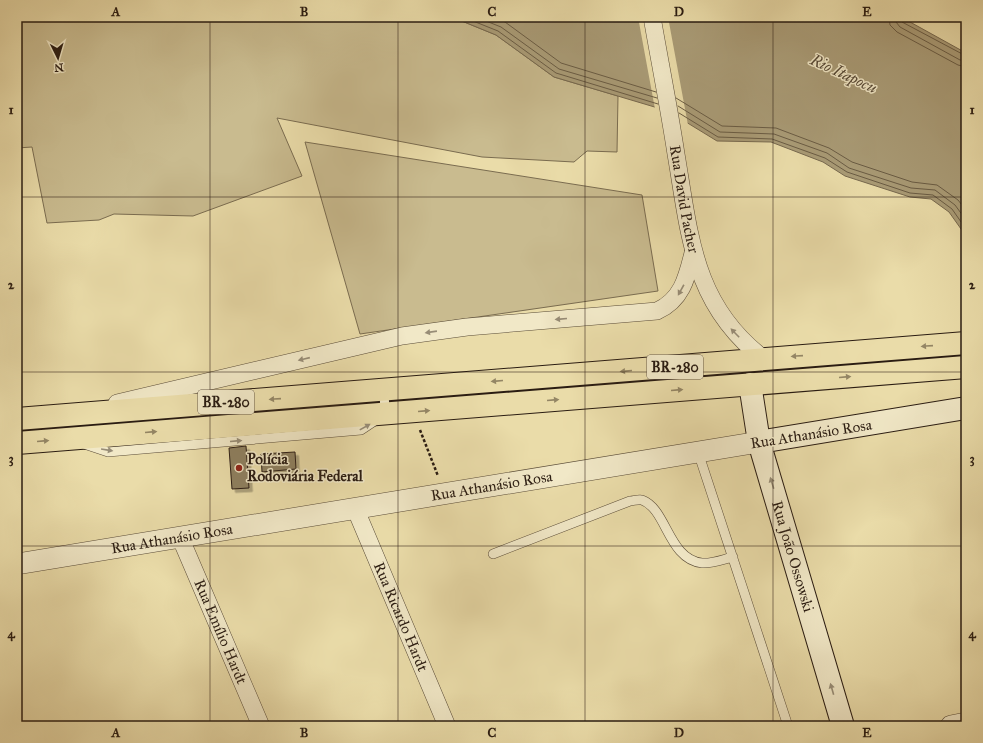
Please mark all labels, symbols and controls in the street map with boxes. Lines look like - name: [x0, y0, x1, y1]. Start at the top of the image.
- text: A: [111, 4, 121, 20]
- text: B: [300, 4, 309, 20]
- text: C: [488, 4, 497, 20]
- text: D: [674, 4, 684, 20]
- text: E: [862, 4, 872, 20]
- north arrow: [38, 38, 78, 78]
- water label: Rio Itapocu: [806, 49, 880, 98]
- text: N: [53, 61, 64, 74]
- text: 1: [8, 102, 14, 118]
- text: 1: [969, 102, 975, 118]
- street label: Rua David Pacher: [666, 144, 703, 256]
- text: 2: [8, 277, 15, 293]
- text: 2: [969, 277, 976, 293]
- one-way arrow: [677, 284, 684, 295]
- one-way arrow: [555, 316, 567, 323]
- one-way arrow: [731, 328, 740, 338]
- one-way arrow: [425, 329, 437, 335]
- one-way arrow: [921, 343, 933, 350]
- one-way arrow: [791, 353, 804, 360]
- road number: BR-280: [647, 355, 703, 379]
- one-way arrow: [298, 357, 310, 363]
- one-way arrow: [620, 367, 632, 374]
- one-way arrow: [839, 374, 851, 380]
- one-way arrow: [490, 378, 503, 385]
- one-way arrow: [671, 387, 683, 394]
- road number: BR-280: [198, 390, 254, 414]
- one-way arrow: [269, 395, 281, 402]
- one-way arrow: [547, 397, 559, 404]
- one-way arrow: [418, 407, 430, 414]
- street label: Rua Athanásio Rosa: [749, 415, 874, 452]
- one-way arrow: [359, 424, 371, 430]
- one-way arrow: [145, 429, 157, 436]
- one-way arrow: [230, 437, 242, 444]
- one-way arrow: [37, 438, 49, 444]
- one-way arrow: [101, 447, 113, 453]
- place label: Polícia Rodoviária Federal: [247, 450, 364, 485]
- text: 3: [8, 451, 14, 467]
- text: 3: [969, 451, 975, 467]
- marker: Polícia Rodoviária Federal: [234, 463, 244, 473]
- street label: Rua Athanásio Rosa: [430, 467, 554, 505]
- one-way arrow: [769, 477, 775, 489]
- street label: Rua João Ossowski: [768, 499, 818, 614]
- street label: Rua Athanásio Rosa: [110, 520, 235, 557]
- street label: Rua Ricardo Hardt: [370, 559, 432, 675]
- street label: Rua Emílio Hardt: [190, 577, 251, 687]
- text: 4: [7, 626, 15, 642]
- text: 4: [968, 626, 976, 642]
- one-way arrow: [829, 682, 835, 694]
- text: A: [111, 725, 121, 741]
- text: B: [300, 725, 309, 741]
- text: C: [488, 725, 497, 741]
- text: D: [674, 725, 684, 741]
- text: E: [862, 725, 872, 741]

